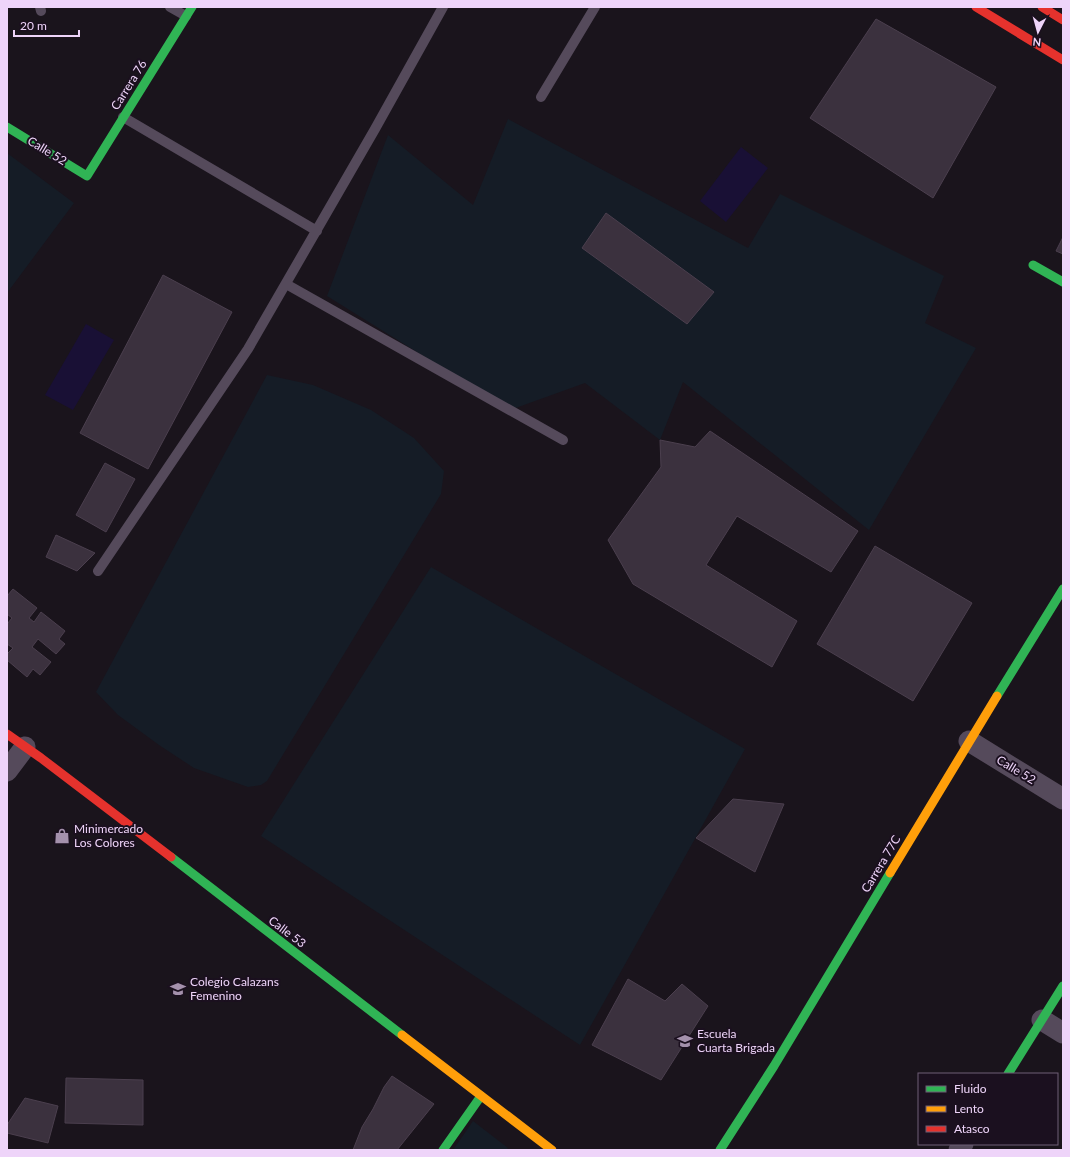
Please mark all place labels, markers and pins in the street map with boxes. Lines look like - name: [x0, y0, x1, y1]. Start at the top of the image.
- place label: Minimercado Los Colores: [74, 821, 143, 850]
- shop icon: Minimercado Los Colores: [53, 827, 71, 845]
- place label: Colegio Calazans Femenino: [190, 974, 279, 1003]
- school or university icon: Colegio Calazans Femenino: [169, 980, 187, 998]
- place label: Escuela Cuarta Brigada: [697, 1026, 775, 1055]
- school or university icon: Escuela Cuarta Brigada: [676, 1032, 694, 1050]

